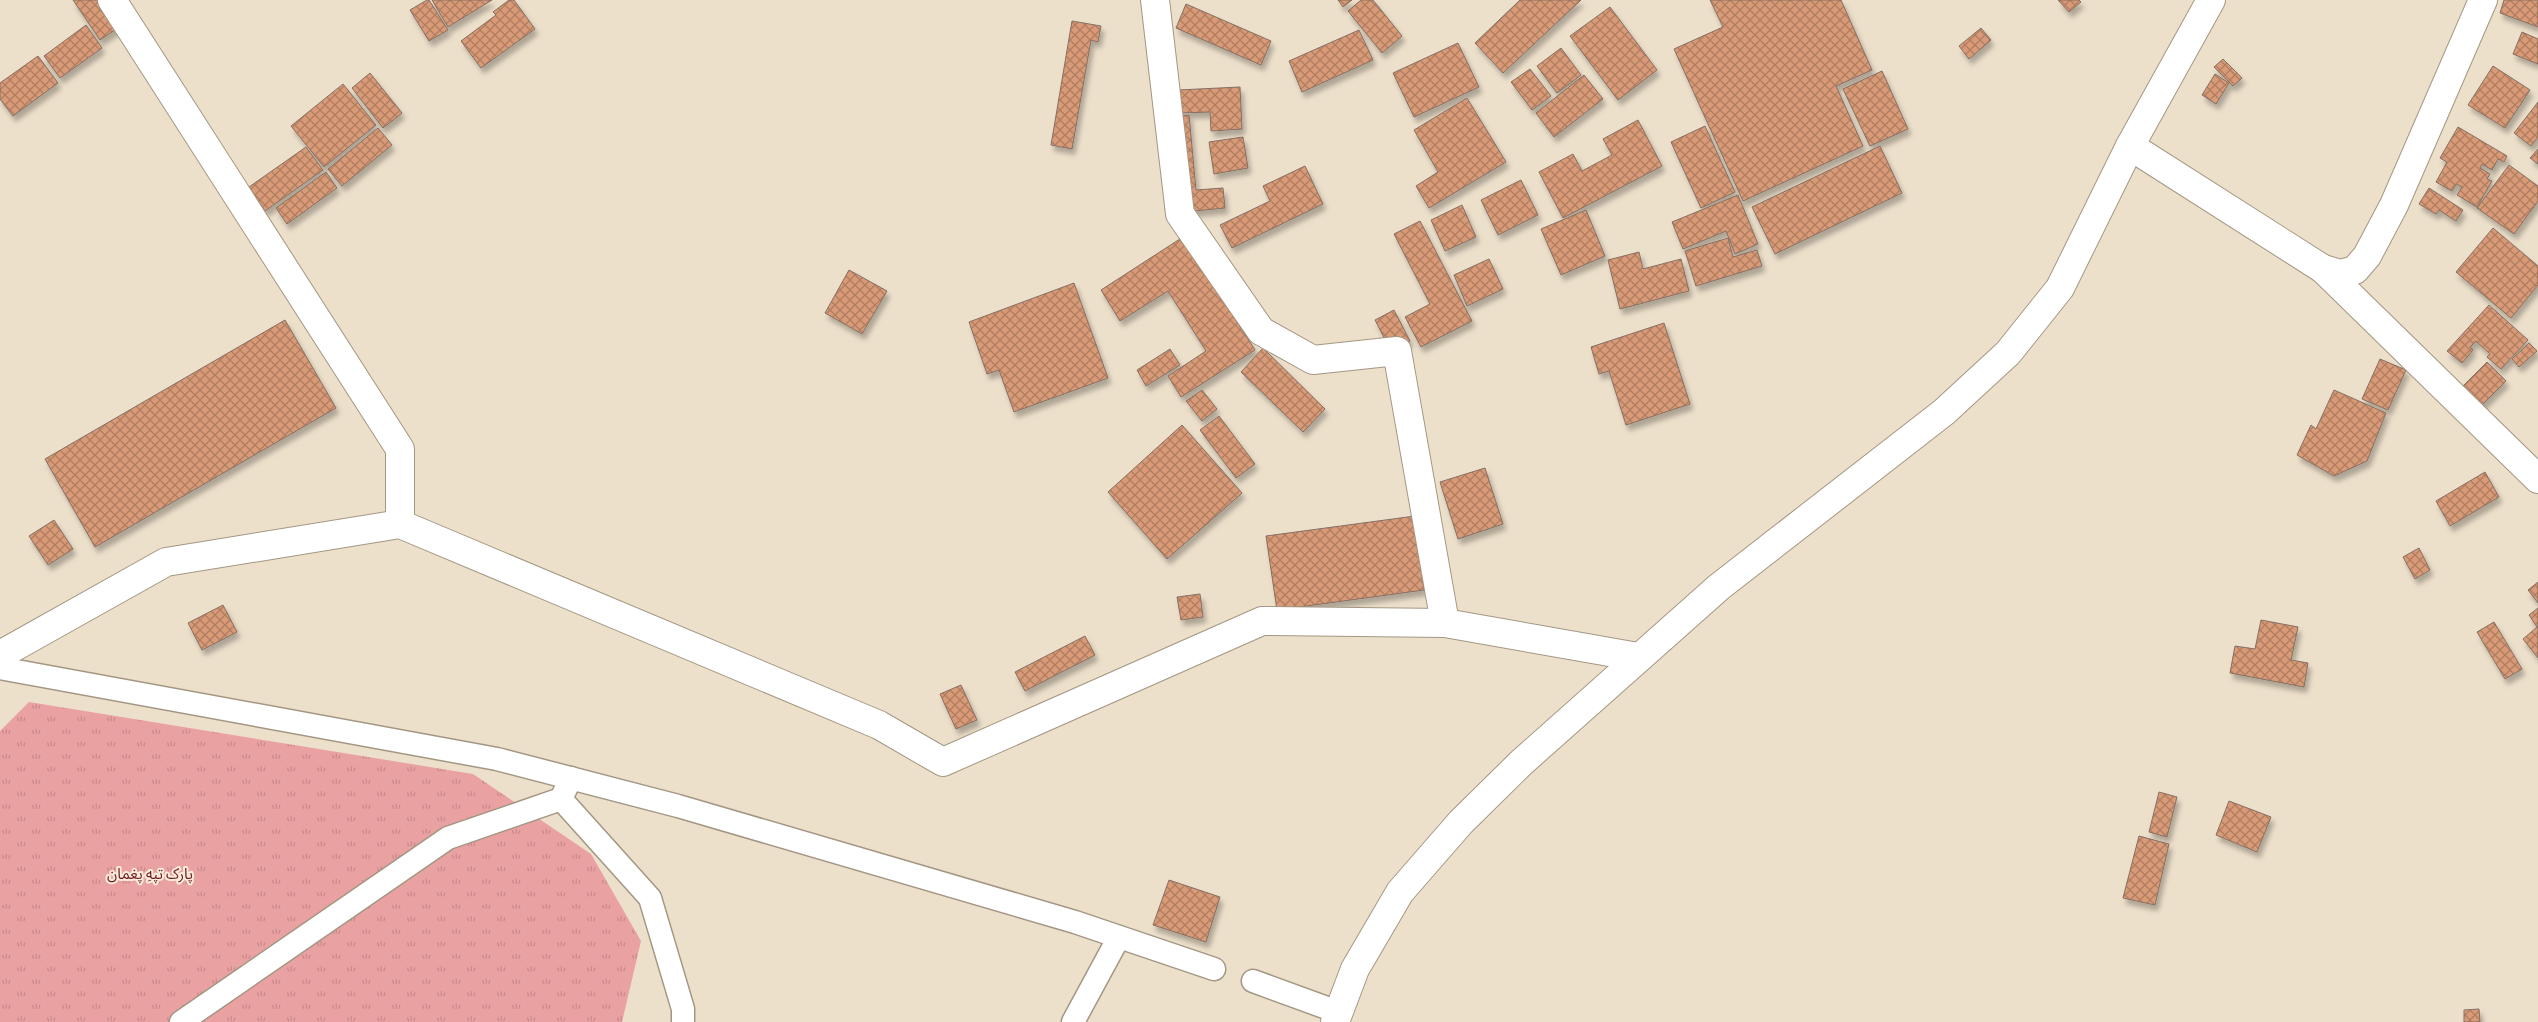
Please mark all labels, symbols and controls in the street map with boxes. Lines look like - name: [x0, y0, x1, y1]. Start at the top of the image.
- park label: پارک تپهِ پغمان: [107, 864, 193, 884]

